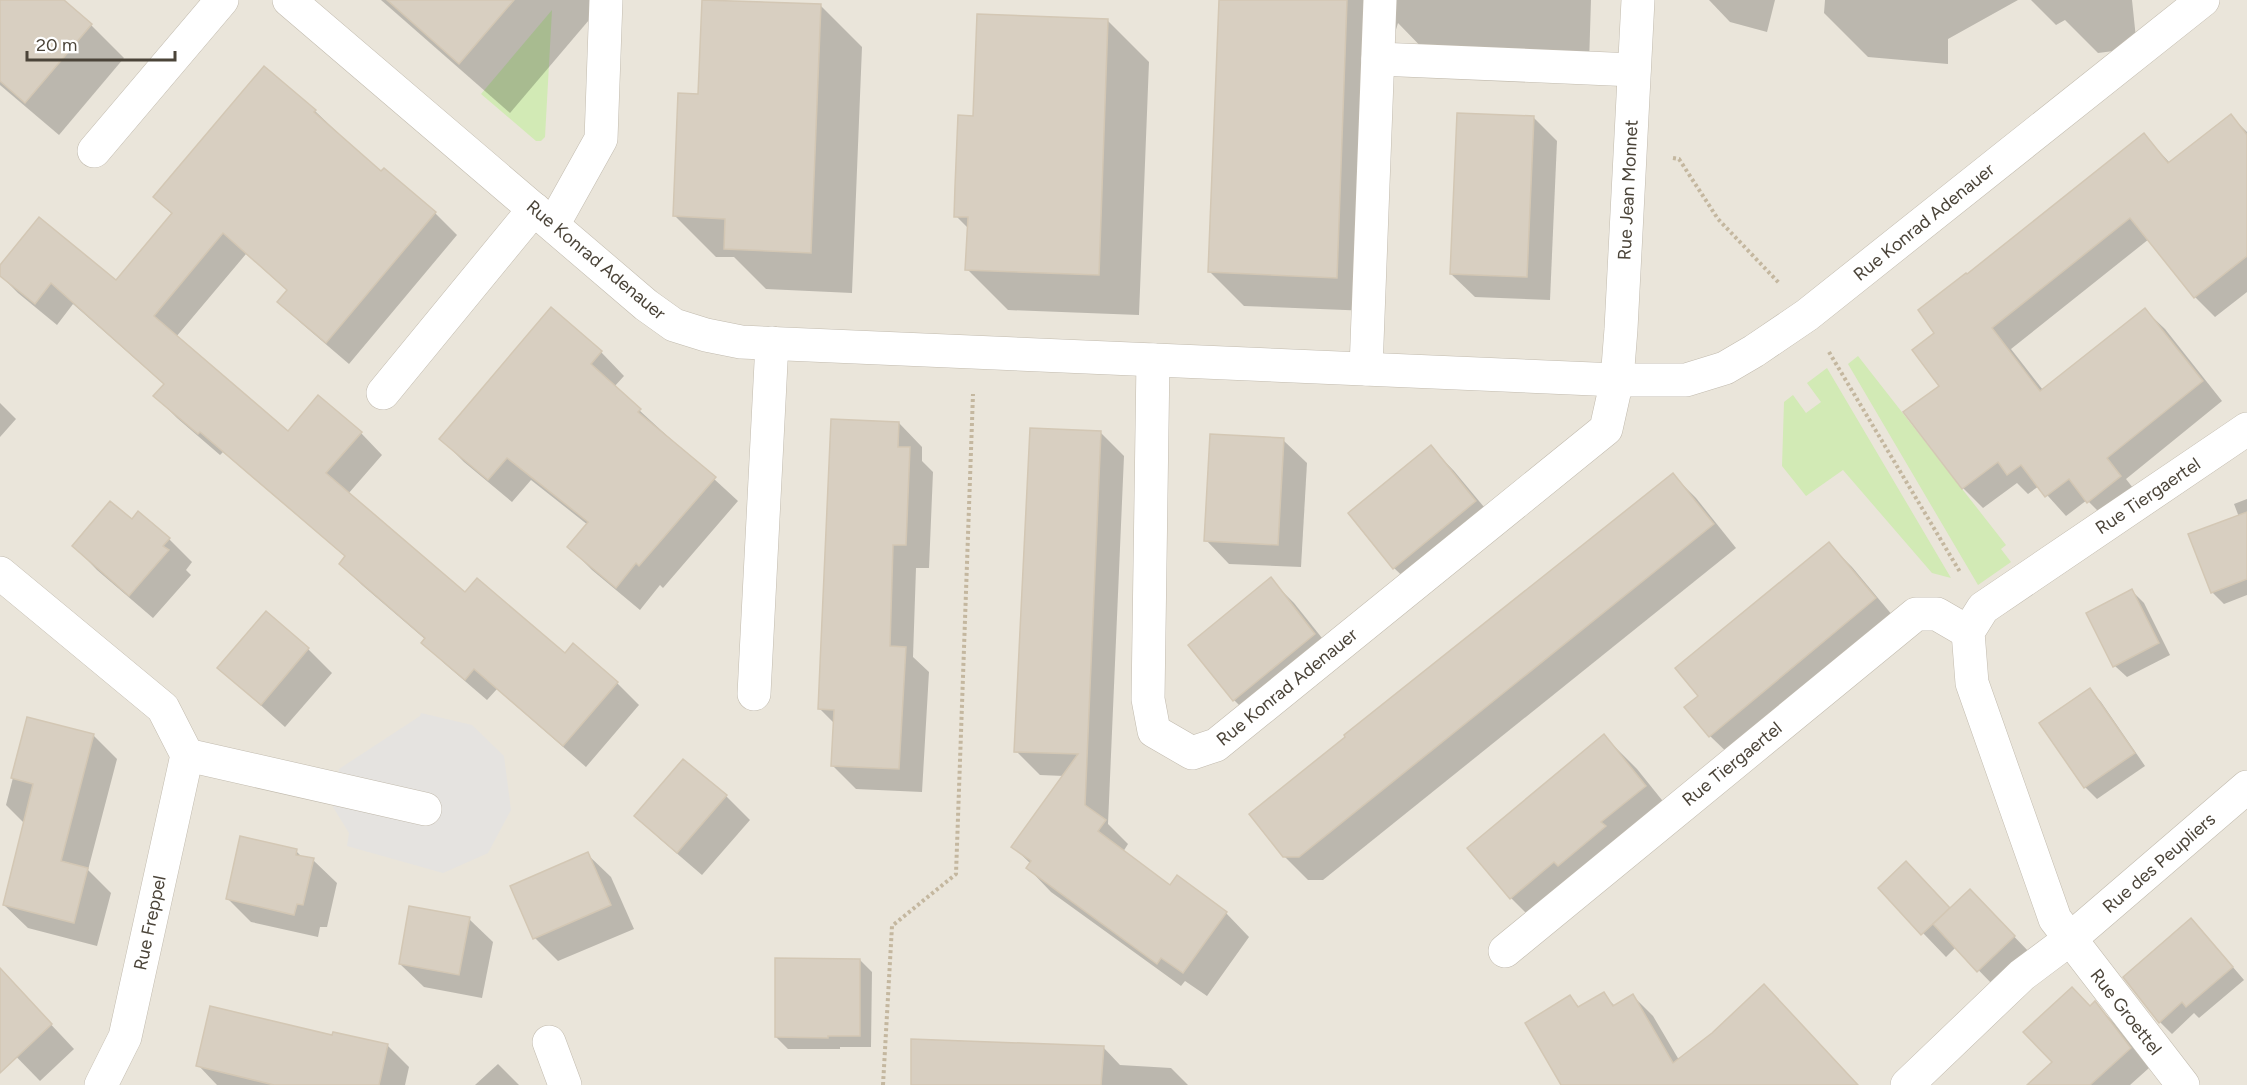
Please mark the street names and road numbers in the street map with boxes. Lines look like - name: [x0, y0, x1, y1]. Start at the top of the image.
- street label: Rue Jean Monnet: [1613, 119, 1643, 261]
- street label: Rue Konrad Adenauer: [1849, 158, 1999, 286]
- street label: Rue Konrad Adenauer: [522, 195, 670, 325]
- street label: Rue Tiergaertel: [2091, 453, 2205, 539]
- street label: Rue Konrad Adenauer: [1212, 623, 1362, 751]
- street label: Rue Tiergaertel: [1678, 717, 1786, 811]
- street label: Rue des Peupliers: [2098, 808, 2220, 918]
- street label: Rue Freppel: [129, 874, 171, 972]
- street label: Rue Groettel: [2086, 965, 2166, 1059]

